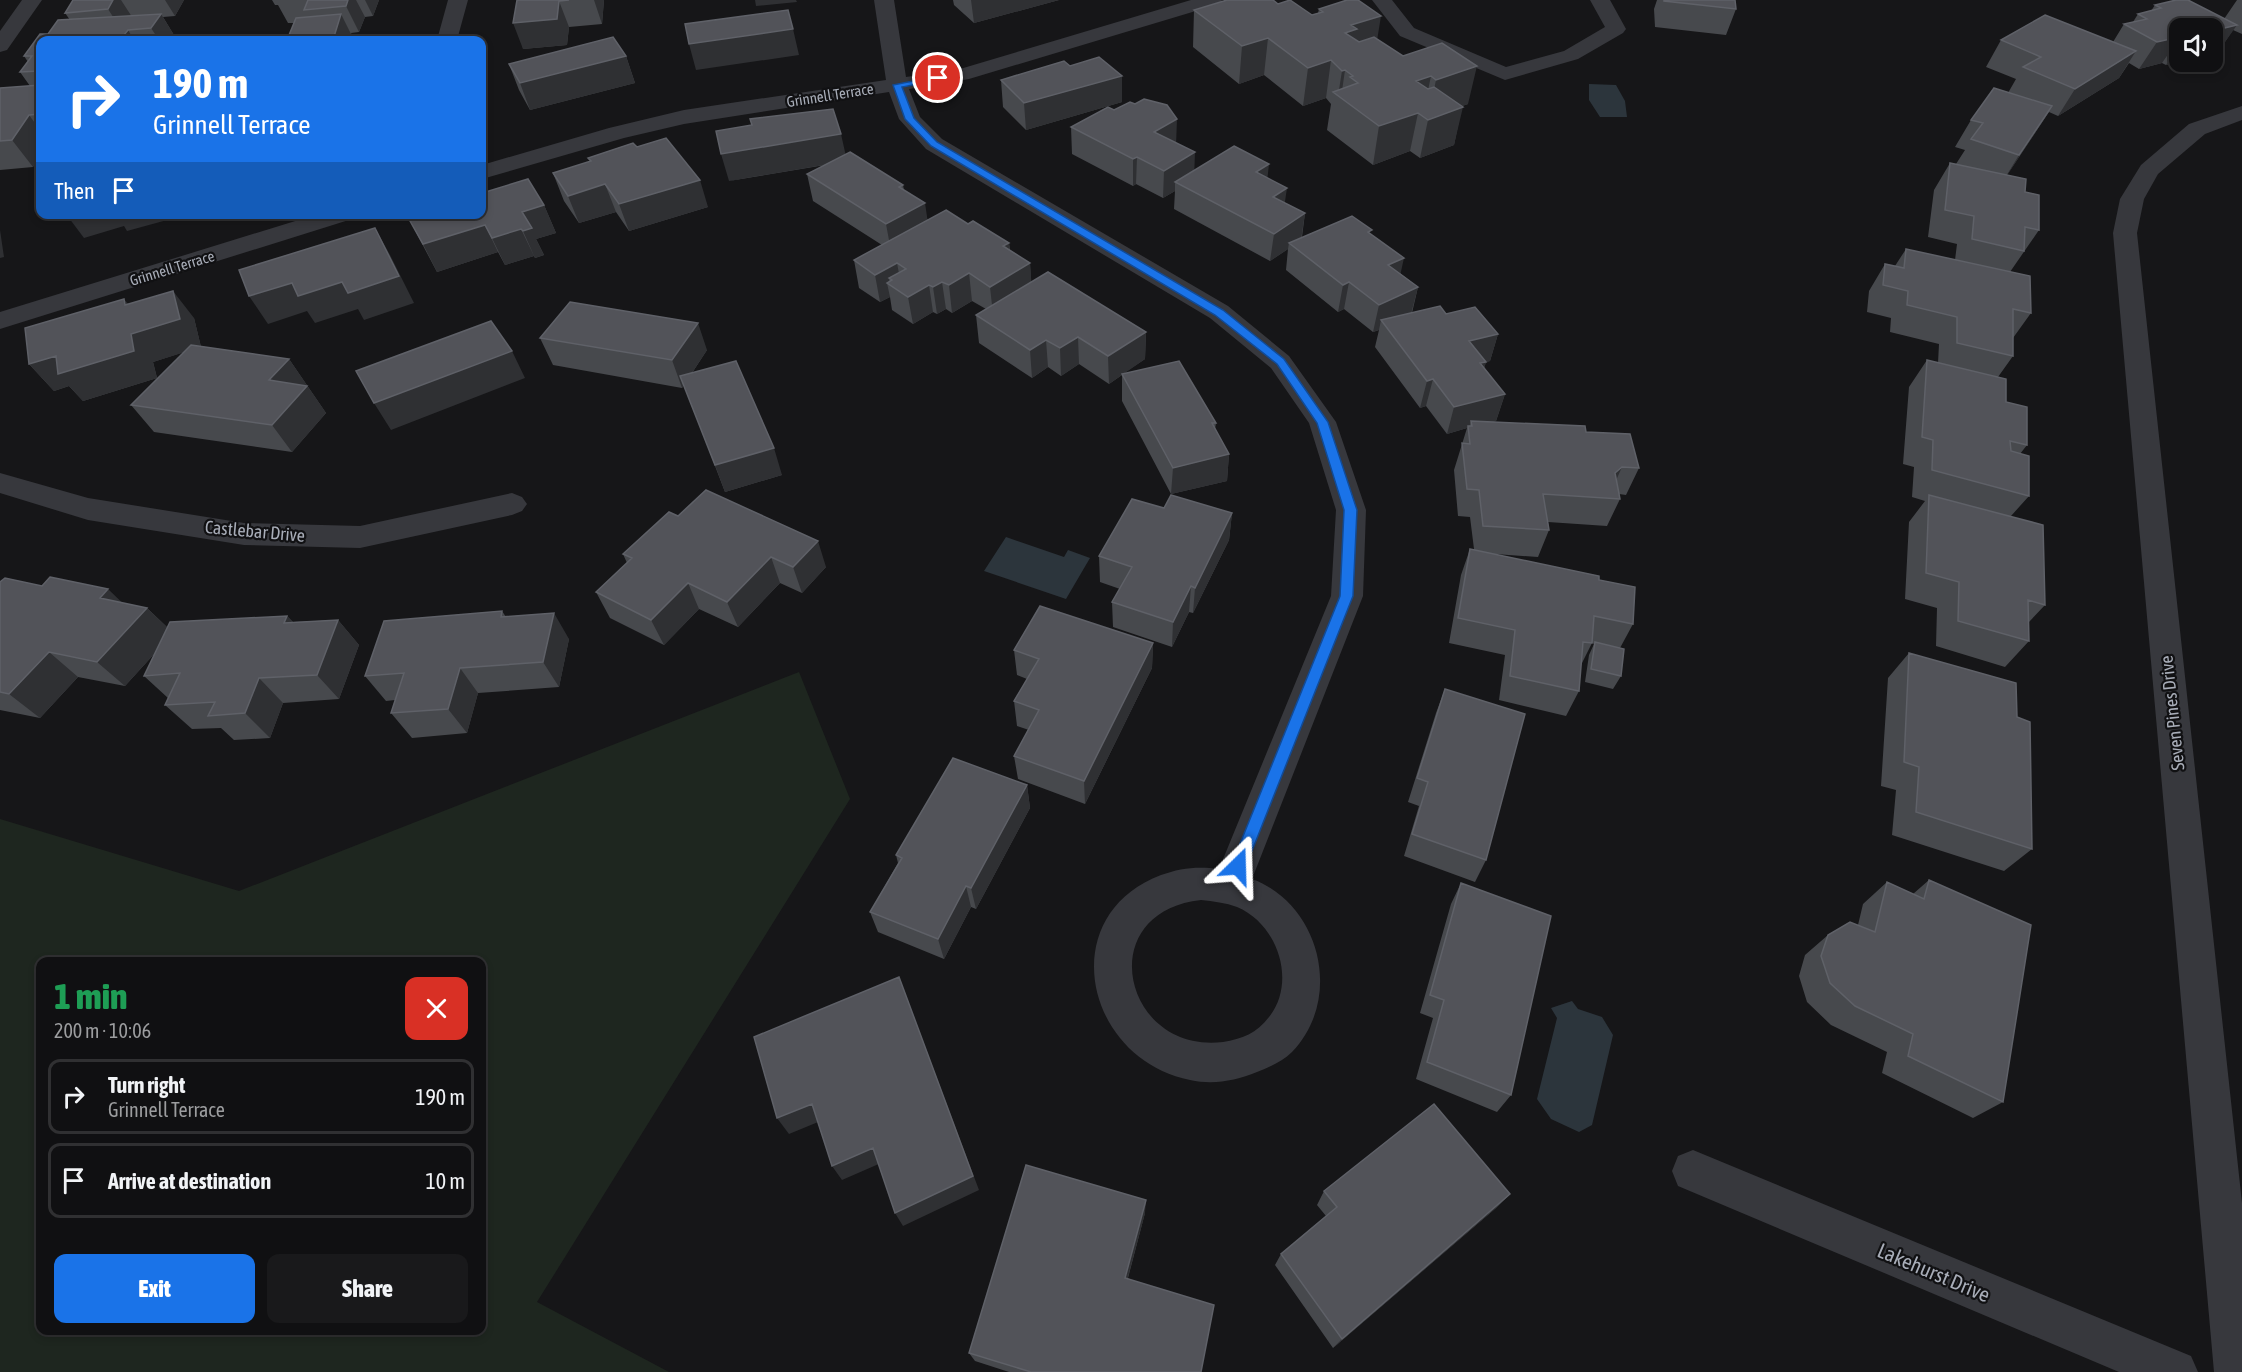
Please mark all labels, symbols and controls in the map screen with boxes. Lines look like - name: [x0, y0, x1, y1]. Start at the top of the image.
- map controls: [2169, 18, 2223, 72]
- button: sound: [2169, 18, 2223, 72]
- pin: [912, 52, 963, 103]
- text: 190 m: [153, 59, 248, 107]
- icon: right: [54, 60, 132, 138]
- icon: arrive: [921, 61, 954, 94]
- street label: Grinnell Terrace: [785, 80, 875, 110]
- text: Grinnell Terrace: [153, 109, 311, 140]
- icon: arrive: [107, 174, 140, 207]
- text: Then: [54, 178, 95, 204]
- street label: Grinnell Terrace: [128, 247, 217, 289]
- street label: Castlebar Drive: [204, 516, 306, 546]
- street label: Seven Pines Drive: [2156, 655, 2188, 771]
- position arrow: [1206, 834, 1270, 898]
- text: 1 min: [54, 975, 128, 1017]
- button: close: [405, 977, 468, 1040]
- text: 200 m · 10:06: [54, 1019, 151, 1042]
- text: Turn right: [108, 1072, 185, 1098]
- icon: right: [57, 1080, 90, 1113]
- text: 190 m: [415, 1084, 465, 1110]
- text: Grinnell Terrace: [108, 1098, 225, 1121]
- icon: arrive: [57, 1164, 90, 1197]
- text: Arrive at destination: [108, 1168, 271, 1194]
- text: 10 m: [425, 1168, 465, 1194]
- street label: Lakehurst Drive: [1874, 1238, 1994, 1306]
- button: Exit: [54, 1254, 255, 1323]
- button: Share: [267, 1254, 468, 1323]

